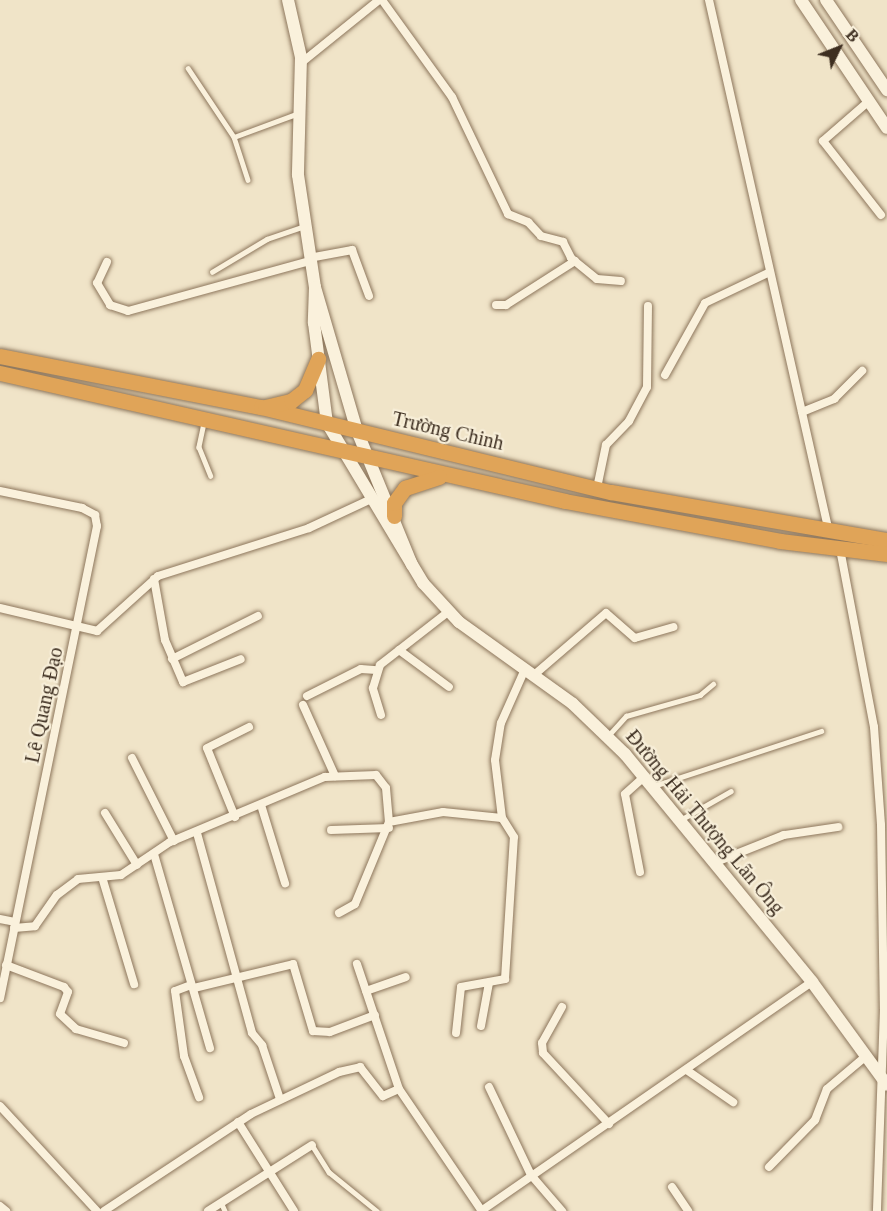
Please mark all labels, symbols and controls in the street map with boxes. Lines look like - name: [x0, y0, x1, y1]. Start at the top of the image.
- north arrow: [809, 18, 869, 78]
- text: B: [843, 26, 862, 45]
- street label: Trường Chinh: [390, 407, 506, 455]
- street label: Lê Quang Đạo: [20, 645, 68, 765]
- street label: Đường Hải Thượng Lãn Ông: [621, 725, 789, 919]

